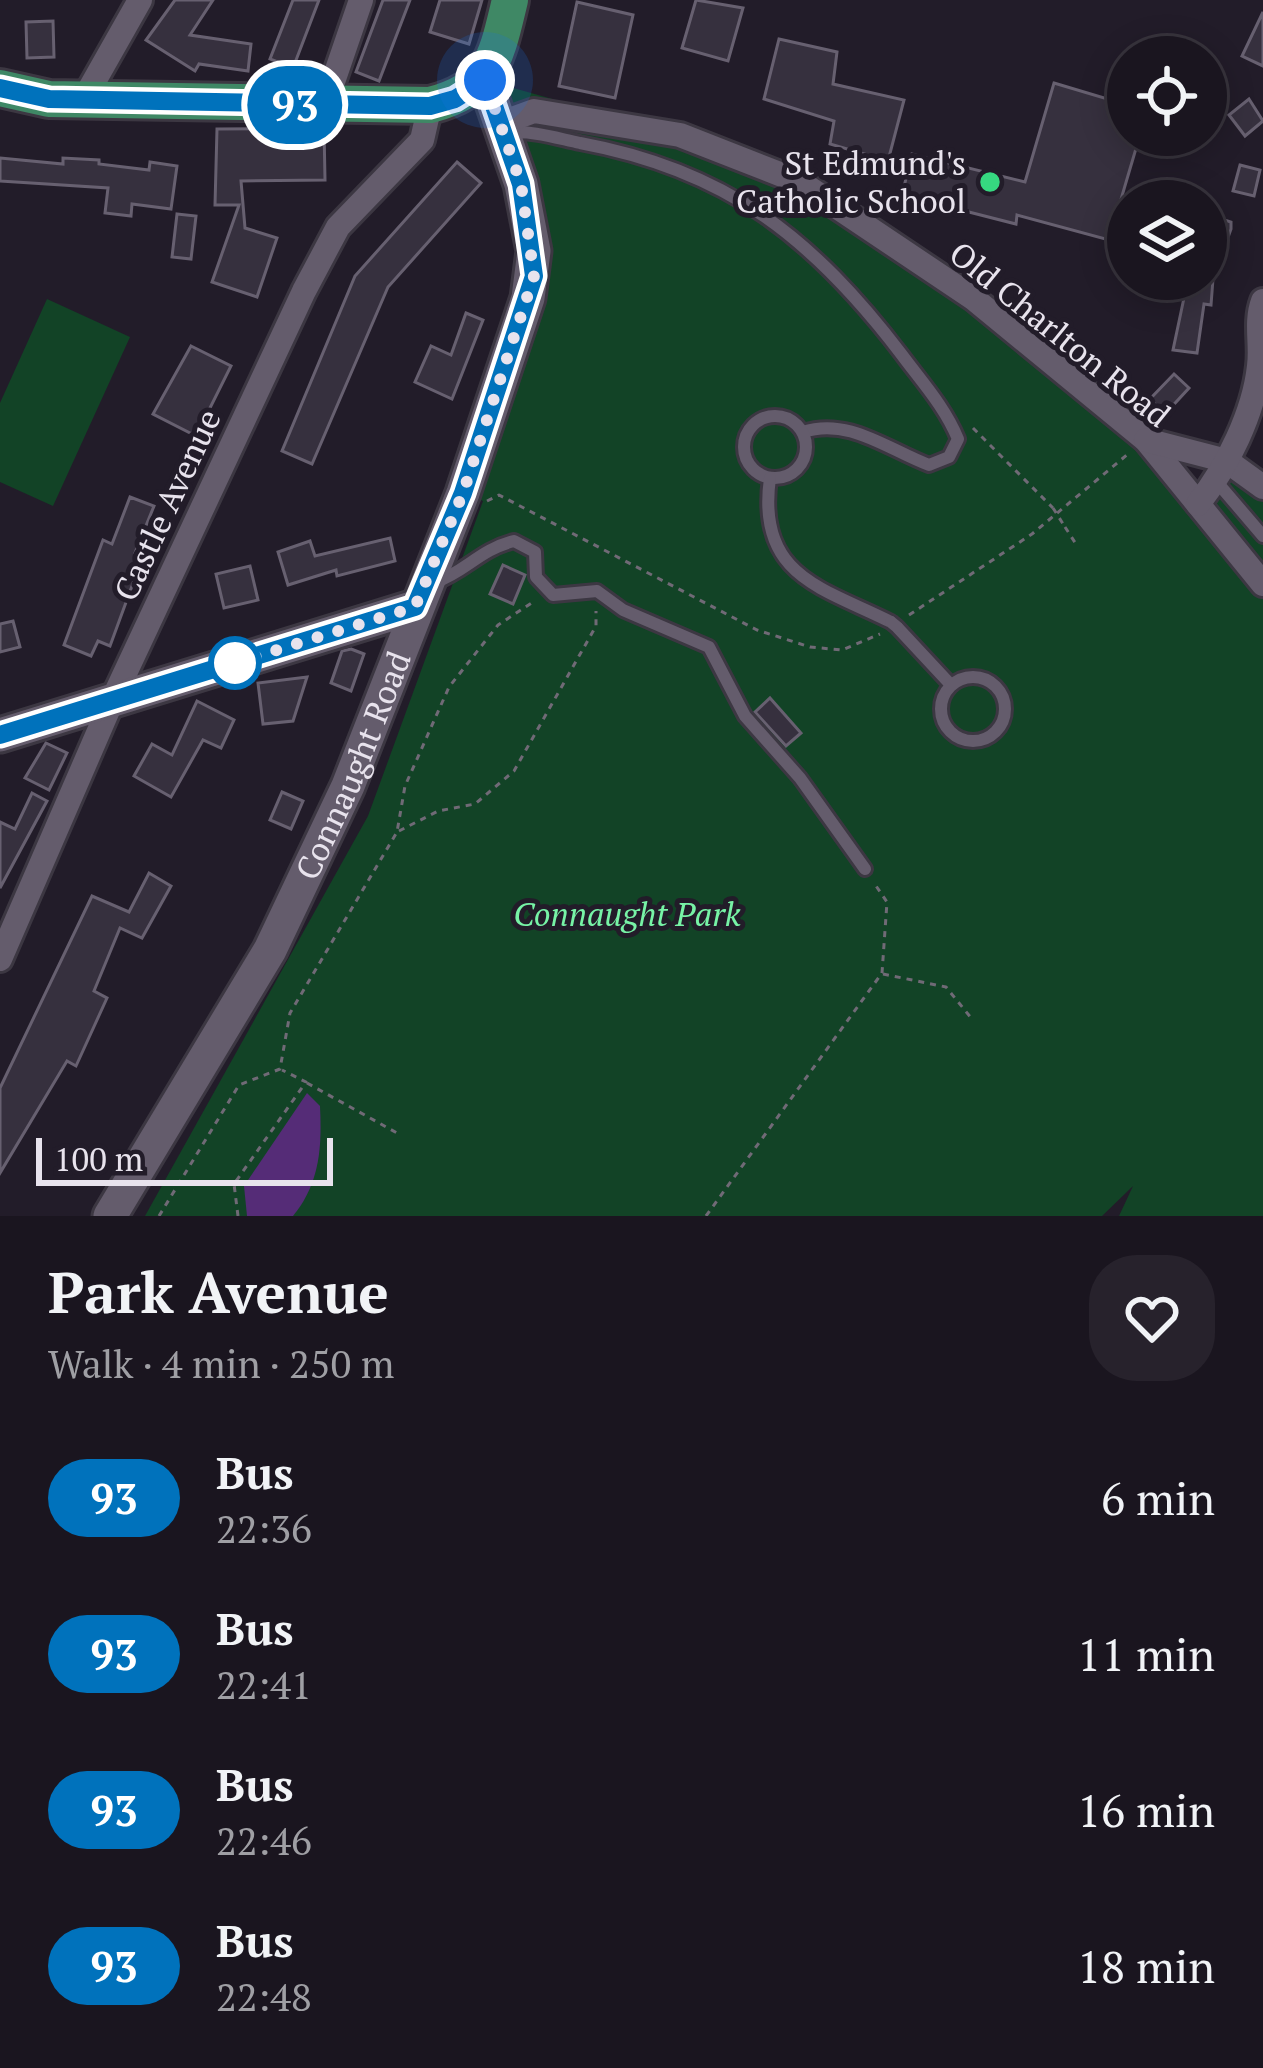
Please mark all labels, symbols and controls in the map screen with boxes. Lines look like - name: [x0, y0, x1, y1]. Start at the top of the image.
- map controls: [1107, 36, 1227, 300]
- button: locate: [1107, 36, 1227, 156]
- your location: [455, 50, 515, 110]
- line badge: 93: [241, 66, 349, 144]
- text: 93: [271, 77, 319, 133]
- place label: St Edmund's Catholic School: [736, 141, 966, 222]
- marker: St Edmund's Catholic School: [977, 169, 1003, 195]
- button: layers: [1107, 180, 1227, 300]
- street label: Old Charlton Road: [941, 231, 1180, 436]
- street label: Castle Avenue: [103, 402, 230, 607]
- unlabelled marker: [210, 638, 260, 688]
- street label: Connaught Road: [285, 645, 420, 886]
- park label: Connaught Park: [513, 892, 741, 935]
- scale bar: [36, 1132, 333, 1185]
- text: 100 m: [54, 1137, 143, 1180]
- text: Park Avenue: [48, 1254, 389, 1329]
- button: heart: [1089, 1255, 1215, 1381]
- text: Walk · 4 min · 250 m: [48, 1337, 394, 1389]
- text: Bus: [216, 1442, 294, 1502]
- text: 6 min: [1101, 1468, 1215, 1528]
- text: 93: [90, 1470, 138, 1526]
- text: 22:36: [216, 1502, 312, 1554]
- text: Bus: [216, 1598, 294, 1658]
- text: 11 min: [1077, 1624, 1215, 1684]
- text: 93: [90, 1626, 138, 1682]
- text: 22:41: [216, 1658, 312, 1710]
- text: Bus: [216, 1754, 294, 1814]
- text: 16 min: [1077, 1780, 1215, 1840]
- text: 93: [90, 1782, 138, 1838]
- text: 22:46: [216, 1814, 312, 1866]
- text: Bus: [216, 1910, 294, 1970]
- text: 18 min: [1077, 1936, 1215, 1996]
- text: 93: [90, 1938, 138, 1994]
- text: 22:48: [216, 1970, 312, 2022]

